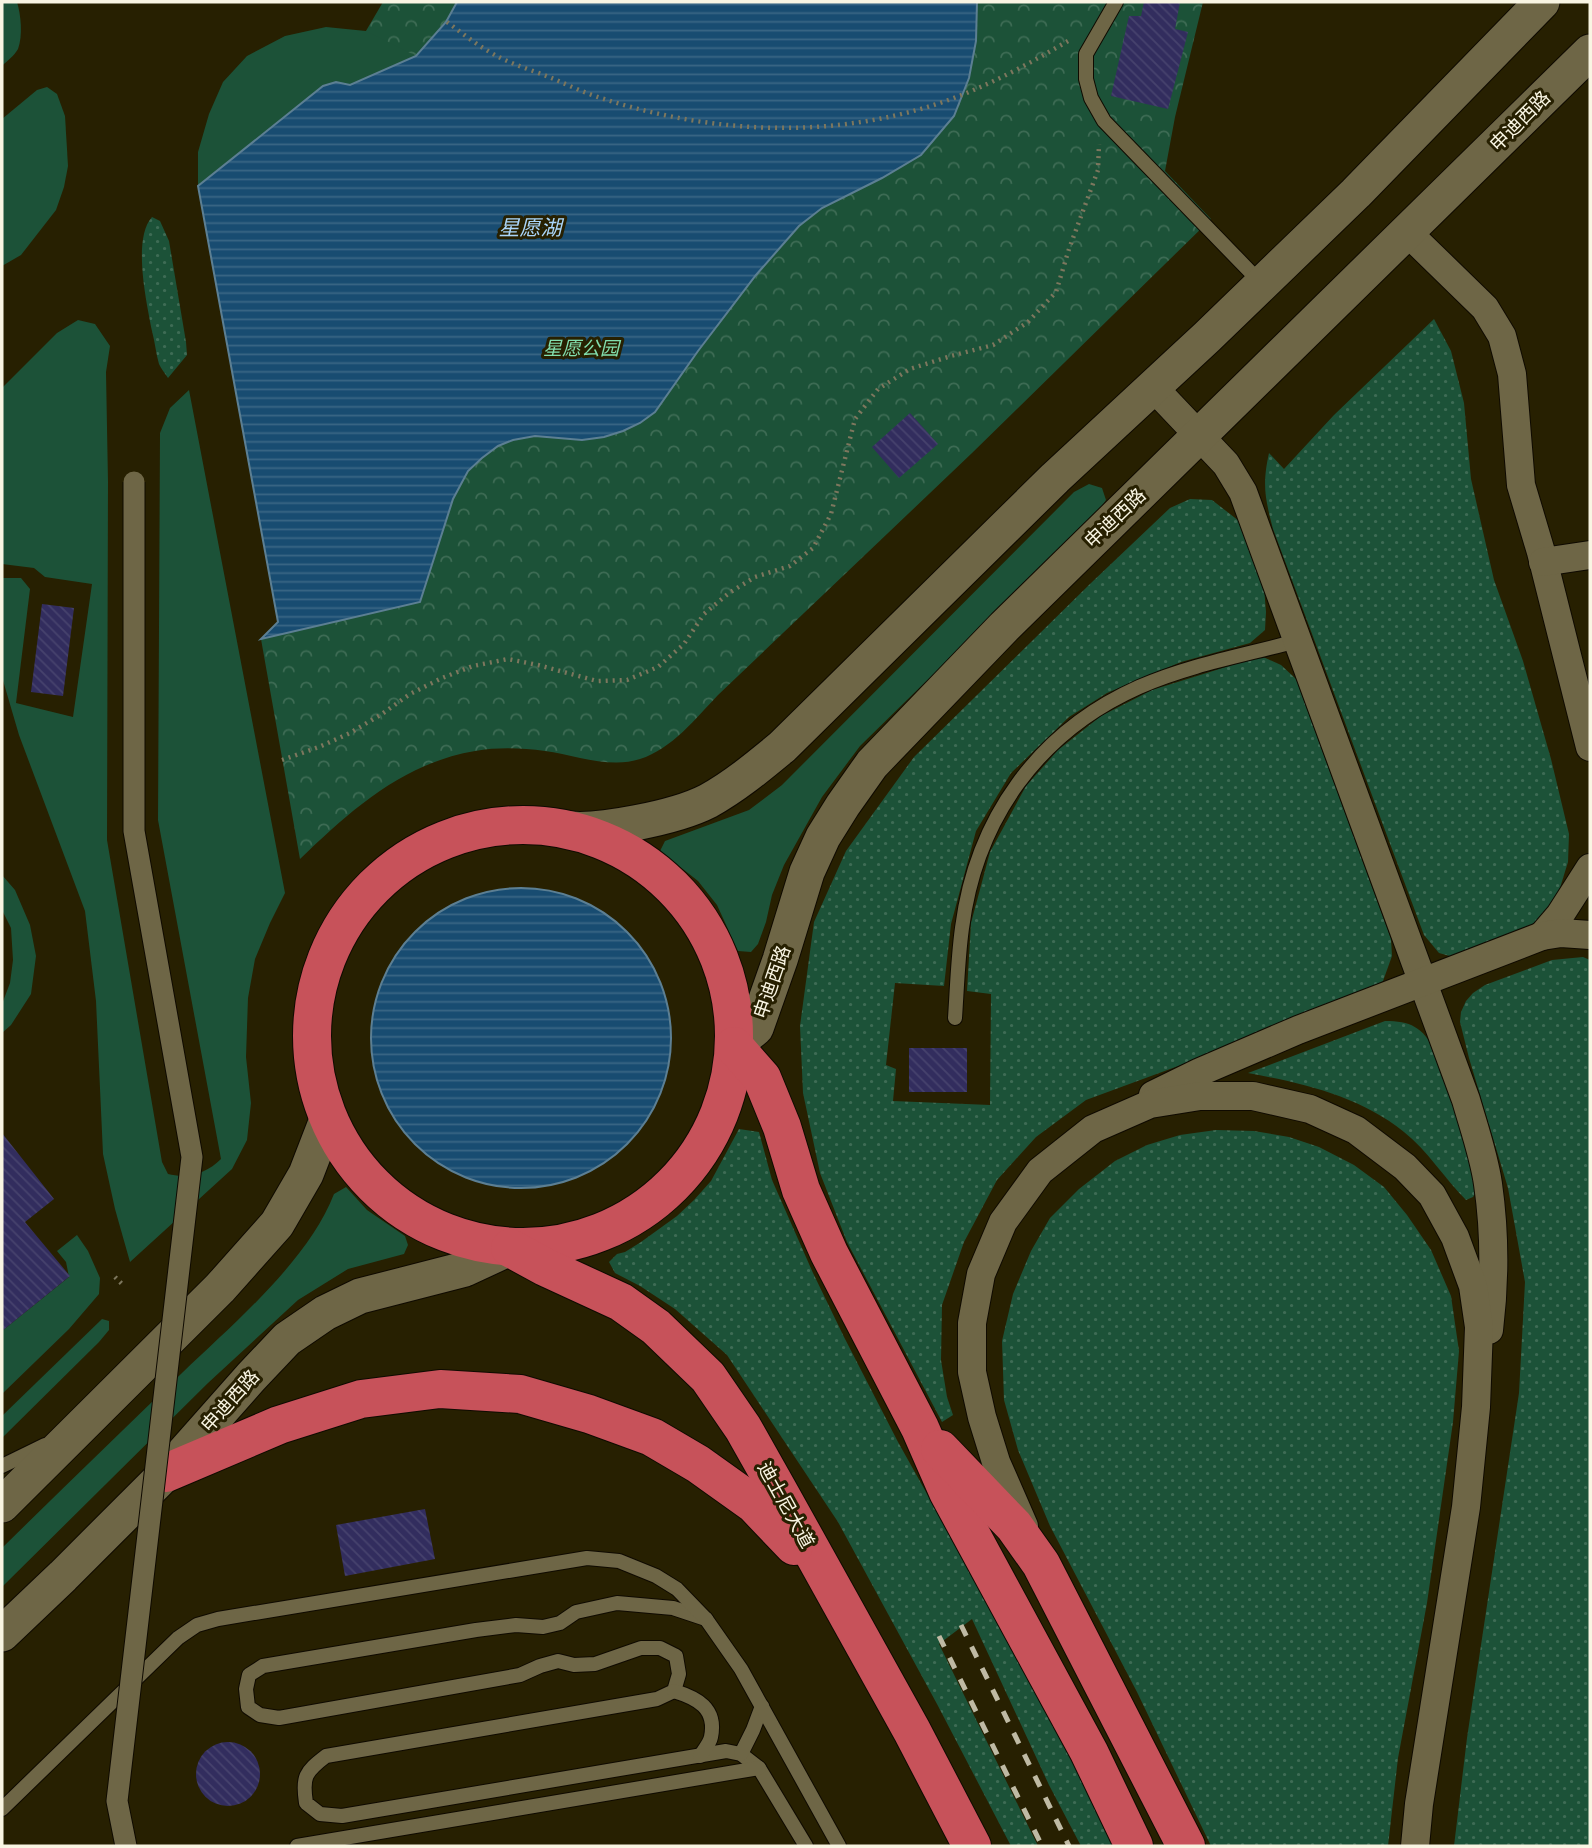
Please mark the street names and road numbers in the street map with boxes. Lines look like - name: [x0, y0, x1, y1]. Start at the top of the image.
- street label: 申迪西路: [1486, 87, 1554, 155]
- street label: 申迪西路: [1080, 484, 1150, 552]
- street label: 申迪西路: [750, 943, 794, 1021]
- street label: 申迪西路: [197, 1366, 263, 1436]
- street label: 迪士尼大道: [754, 1458, 818, 1552]

